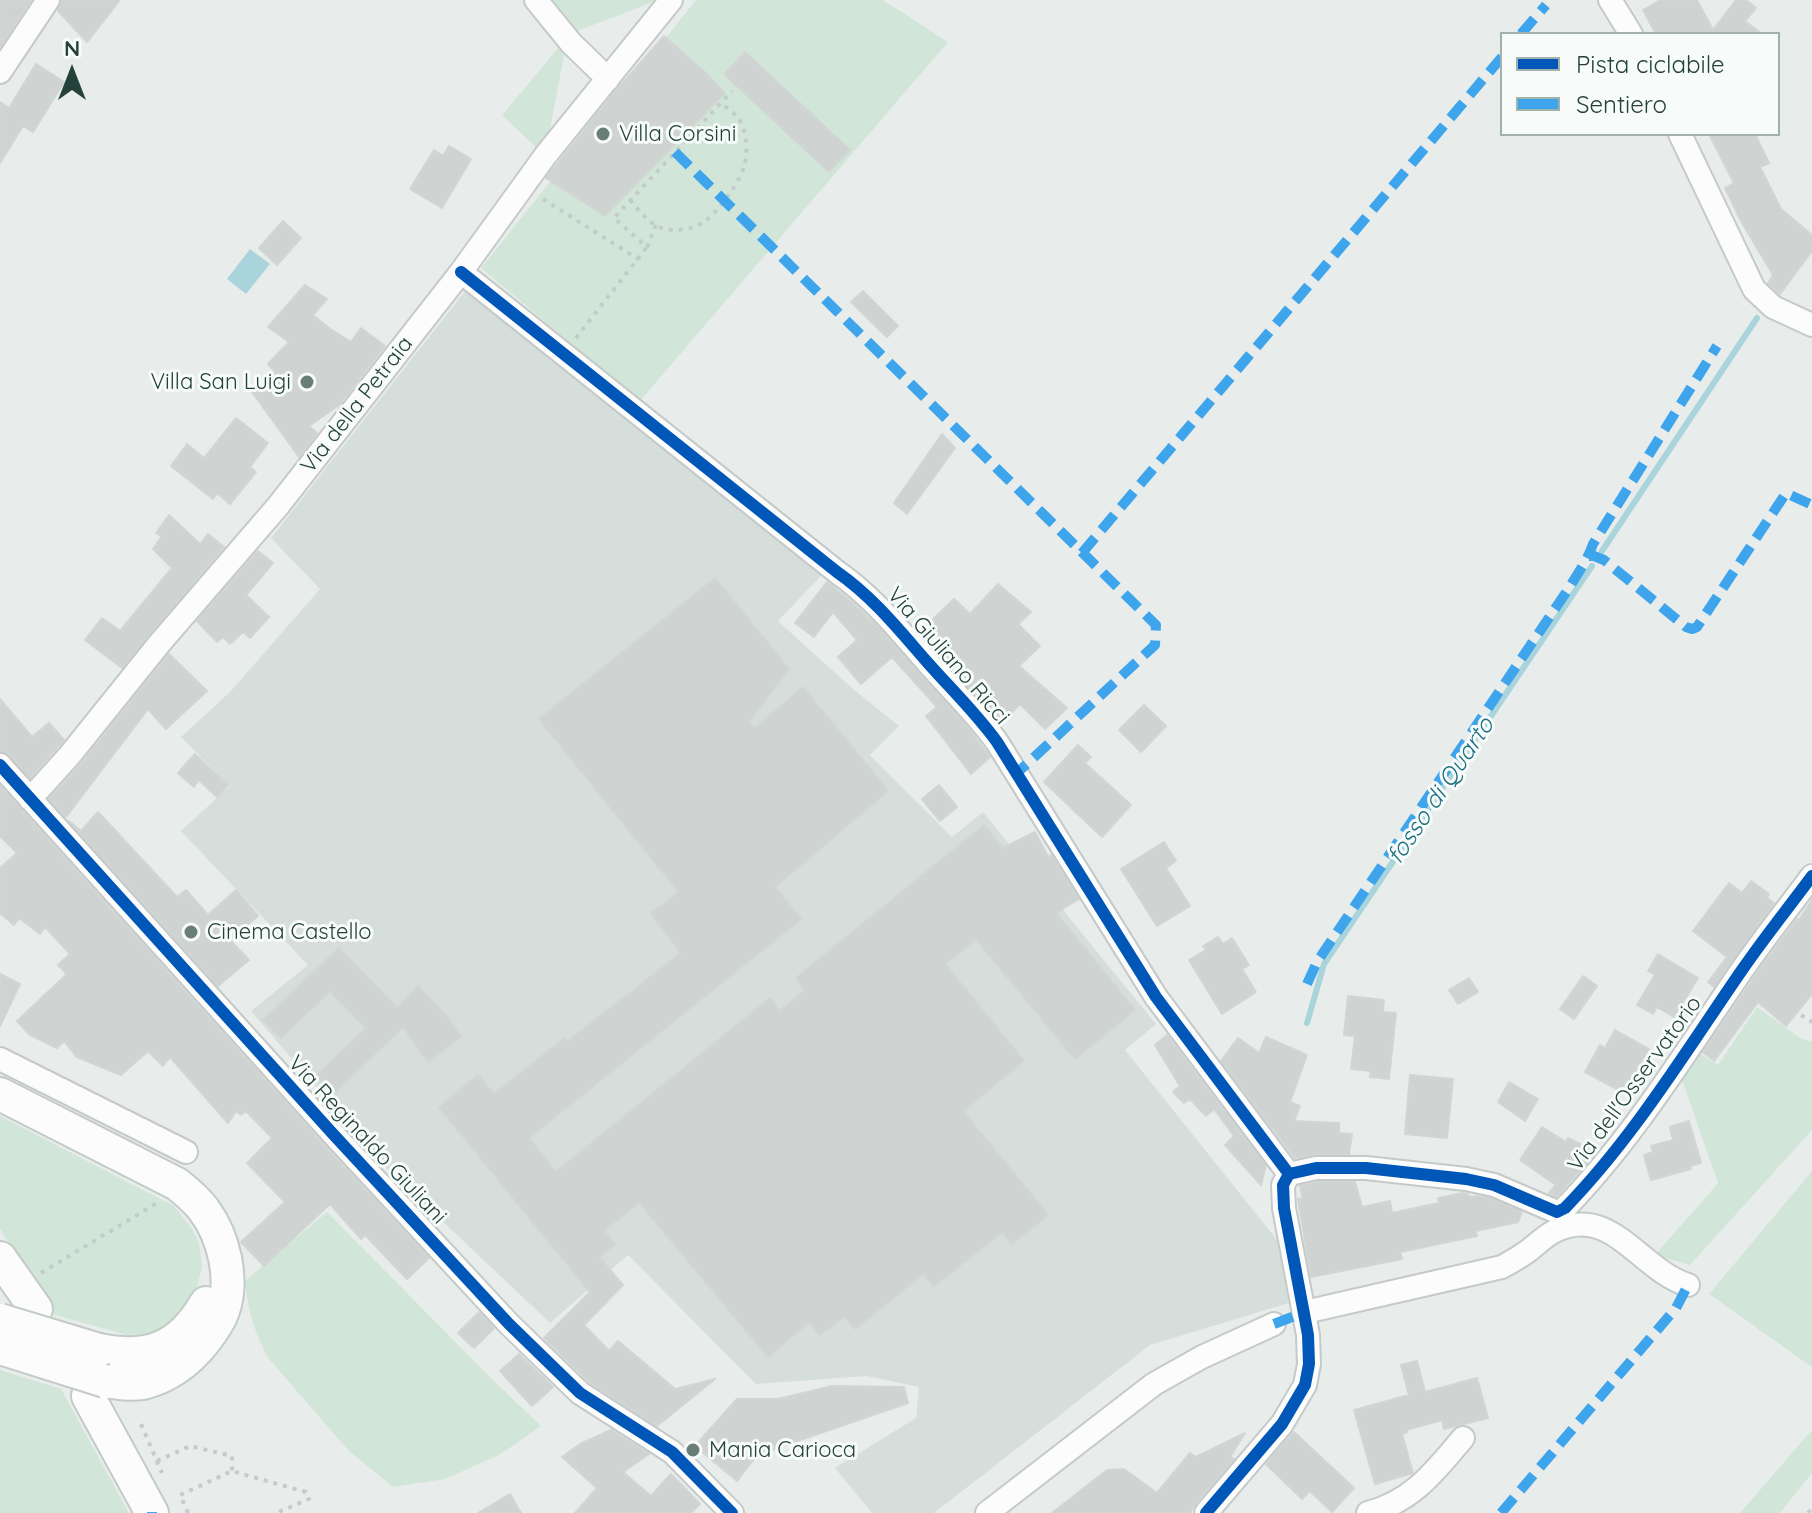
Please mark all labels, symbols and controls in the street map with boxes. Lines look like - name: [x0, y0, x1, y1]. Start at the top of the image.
- north arrow: [32, 32, 112, 112]
- legend: [1500, 32, 1780, 136]
- text: N: [64, 34, 80, 62]
- text: Pista ciclabile: [1576, 49, 1725, 79]
- text: Sentiero: [1576, 89, 1667, 119]
- place label: Villa Corsini: [619, 121, 736, 147]
- marker: Villa Corsini: [594, 125, 612, 143]
- street label: Via della Petraia: [295, 331, 419, 479]
- place label: Villa San Luigi: [150, 369, 291, 395]
- marker: Villa San Luigi: [298, 373, 316, 391]
- street label: Via Giuliano Ricci: [881, 582, 1015, 730]
- water label: fosso di Quarto: [1381, 712, 1501, 870]
- place label: Cinema Castello: [207, 919, 372, 945]
- marker: Cinema Castello: [182, 923, 200, 941]
- street label: Via dell'Osservatorio: [1563, 991, 1707, 1177]
- street label: Via Reginaldo Giuliani: [282, 1050, 452, 1230]
- place label: Mania Carioca: [709, 1437, 856, 1463]
- marker: Mania Carioca: [684, 1441, 702, 1459]

